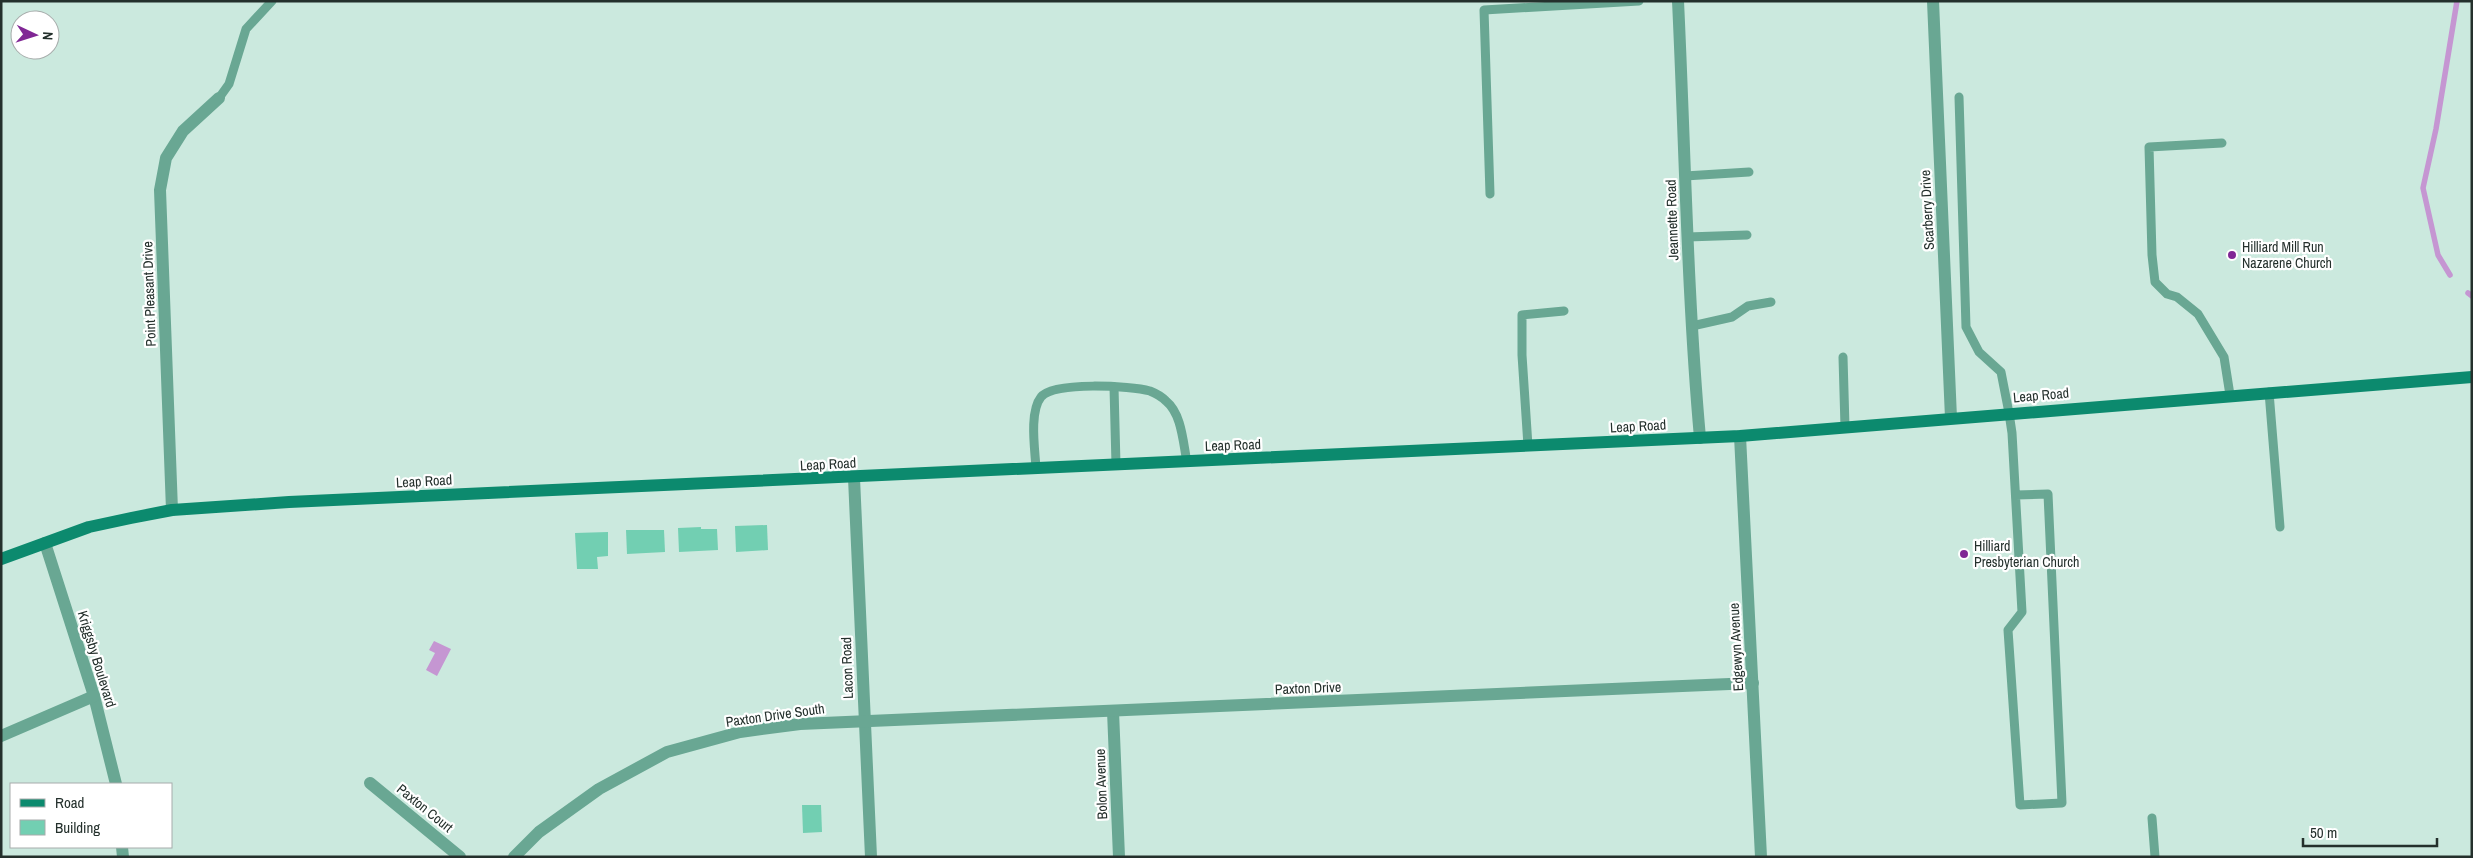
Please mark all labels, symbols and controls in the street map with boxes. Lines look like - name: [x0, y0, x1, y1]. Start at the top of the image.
- north arrow: [10, 10, 60, 60]
- text: N: [39, 31, 57, 41]
- street label: Scarberry Drive: [1916, 169, 1938, 251]
- street label: Jeannette Road: [1662, 179, 1682, 261]
- place label: Hilliard Mill Run Nazarene Church: [2242, 238, 2332, 272]
- street label: Point Pleasant Drive: [138, 241, 160, 347]
- marker: Hilliard Mill Run Nazarene Church: [2226, 249, 2238, 261]
- street label: Leap Road: [2012, 384, 2070, 406]
- street label: Leap Road: [1609, 416, 1667, 436]
- street label: Leap Road: [1205, 435, 1261, 455]
- street label: Leap Road: [799, 454, 857, 474]
- street label: Leap Road: [395, 471, 453, 491]
- place label: Hilliard Presbyterian Church: [1974, 537, 2079, 571]
- marker: Hilliard Presbyterian Church: [1958, 548, 1970, 560]
- street label: Edgewyn Avenue: [1725, 602, 1747, 692]
- street label: Kriggsby Boulevard: [74, 608, 120, 710]
- street label: Lacon Road: [837, 637, 857, 699]
- street label: Paxton Drive: [1275, 678, 1341, 698]
- street label: Paxton Drive South: [724, 699, 826, 731]
- street label: Bolon Avenue: [1091, 748, 1111, 820]
- street label: Paxton Court: [393, 780, 457, 836]
- legend: [10, 783, 172, 848]
- text: Road: [55, 792, 84, 813]
- scale bar: [2303, 816, 2437, 848]
- text: Building: [55, 817, 100, 838]
- text: 50 m: [2310, 822, 2337, 843]

